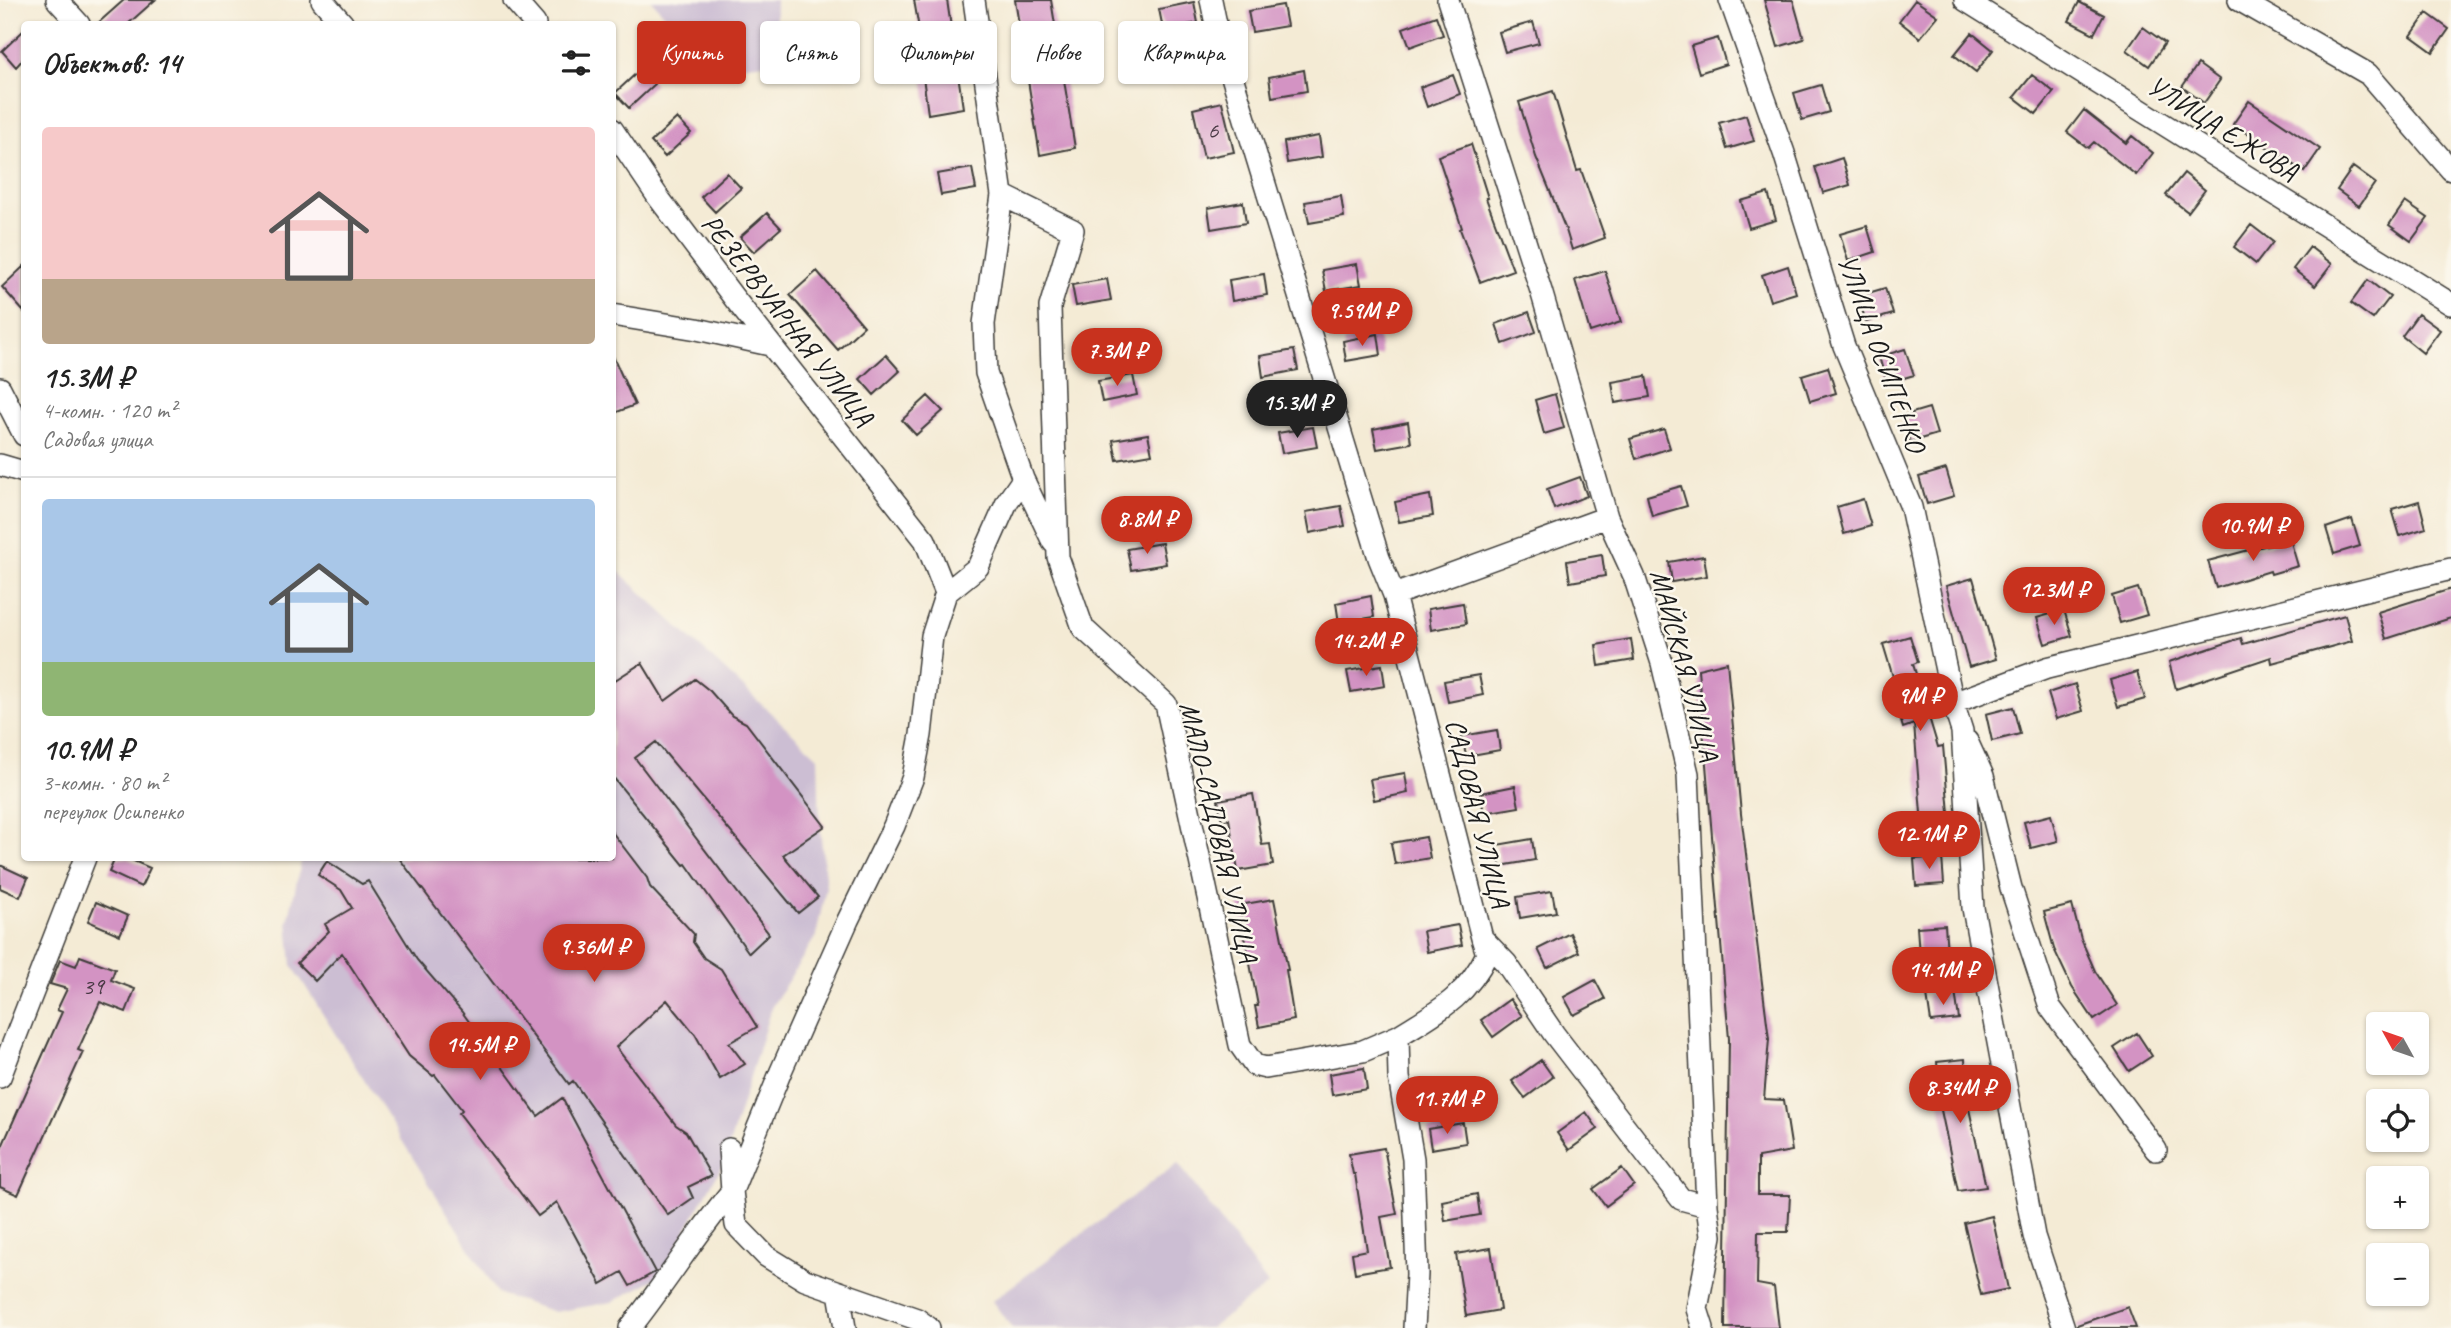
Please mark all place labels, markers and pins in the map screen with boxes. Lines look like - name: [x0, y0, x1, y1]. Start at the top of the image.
- pin: 9.59M ₽: [1297, 288, 1427, 348]
- pin: 7.3M ₽: [1060, 328, 1174, 388]
- pin: 15.3M ₽: [1232, 380, 1362, 440]
- pin: 8.8M ₽: [1090, 496, 1204, 556]
- pin: 10.9M ₽: [2188, 504, 2318, 563]
- pin: 12.3M ₽: [1989, 568, 2119, 627]
- pin: 14.2M ₽: [1301, 618, 1431, 678]
- pin: 9M ₽: [1879, 674, 1961, 733]
- pin: 12.1M ₽: [1864, 812, 1994, 871]
- pin: 9.36M ₽: [529, 925, 659, 984]
- pin: 14.1M ₽: [1878, 948, 2008, 1007]
- pin: 14.5M ₽: [415, 1023, 545, 1082]
- pin: 8.34M ₽: [1895, 1066, 2025, 1125]
- pin: 11.7M ₽: [1382, 1076, 1512, 1136]

